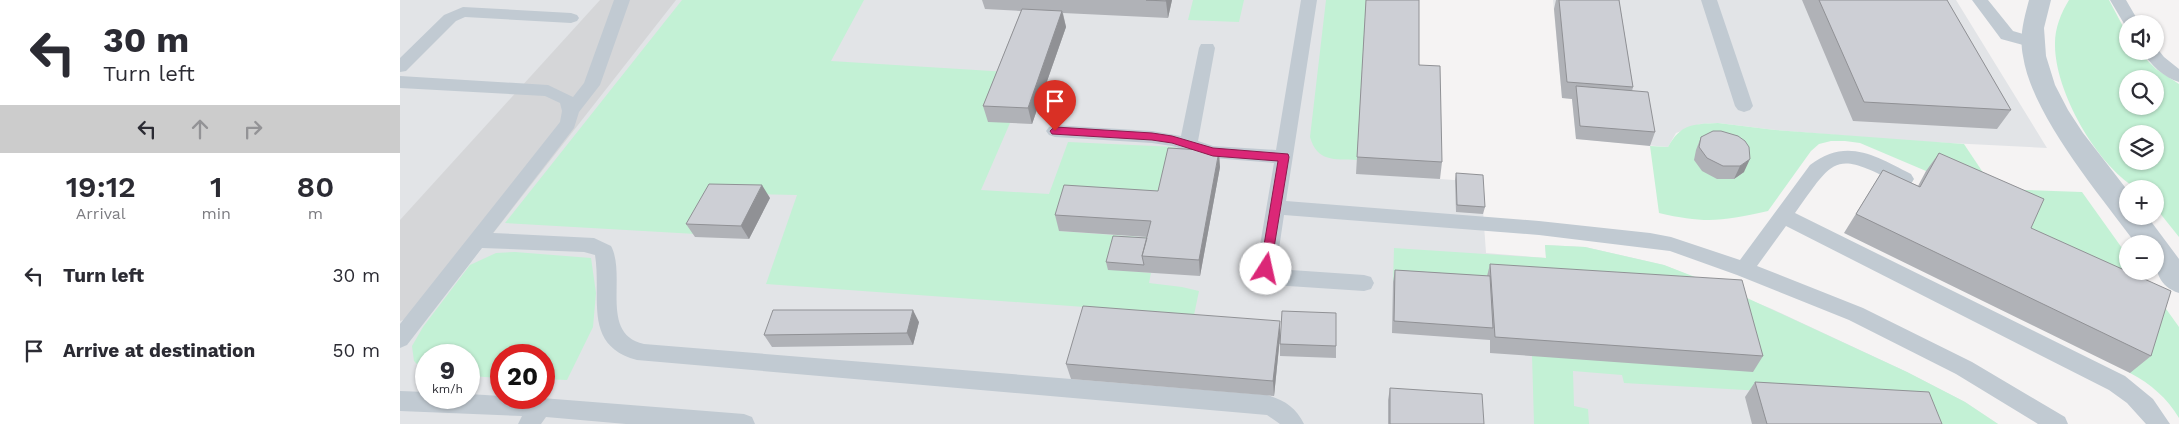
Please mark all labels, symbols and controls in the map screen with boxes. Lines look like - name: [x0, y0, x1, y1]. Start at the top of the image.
- map controls: [2119, 15, 2164, 280]
- button: sound: [2119, 15, 2164, 60]
- text: 30 m: [103, 19, 189, 61]
- icon: left: [20, 20, 85, 85]
- text: Turn left: [103, 61, 195, 86]
- button: search: [2119, 70, 2164, 115]
- pin: [1034, 80, 1076, 131]
- icon: arrive: [1041, 87, 1069, 115]
- icon: left: [133, 115, 161, 143]
- icon: ahead: [186, 115, 214, 143]
- icon: right: [239, 115, 267, 143]
- button: layers: [2119, 125, 2164, 170]
- text: 19:12: [66, 169, 136, 204]
- text: 1: [210, 169, 222, 204]
- text: 80: [297, 169, 334, 204]
- button: +: [2119, 180, 2164, 225]
- text: Arrival: [76, 204, 126, 223]
- text: min: [201, 204, 231, 223]
- text: m: [308, 204, 323, 223]
- button: −: [2119, 235, 2164, 280]
- position arrow: [1239, 242, 1291, 294]
- icon: left: [20, 262, 48, 290]
- text: Turn left: [63, 264, 144, 287]
- text: 30 m: [333, 264, 380, 287]
- icon: arrive: [20, 337, 48, 365]
- text: Arrive at destination: [63, 339, 255, 362]
- text: 50 m: [333, 339, 380, 362]
- speed limit sign: 20: [490, 344, 555, 409]
- text: 9: [440, 356, 455, 385]
- text: km/h: [432, 382, 463, 396]

